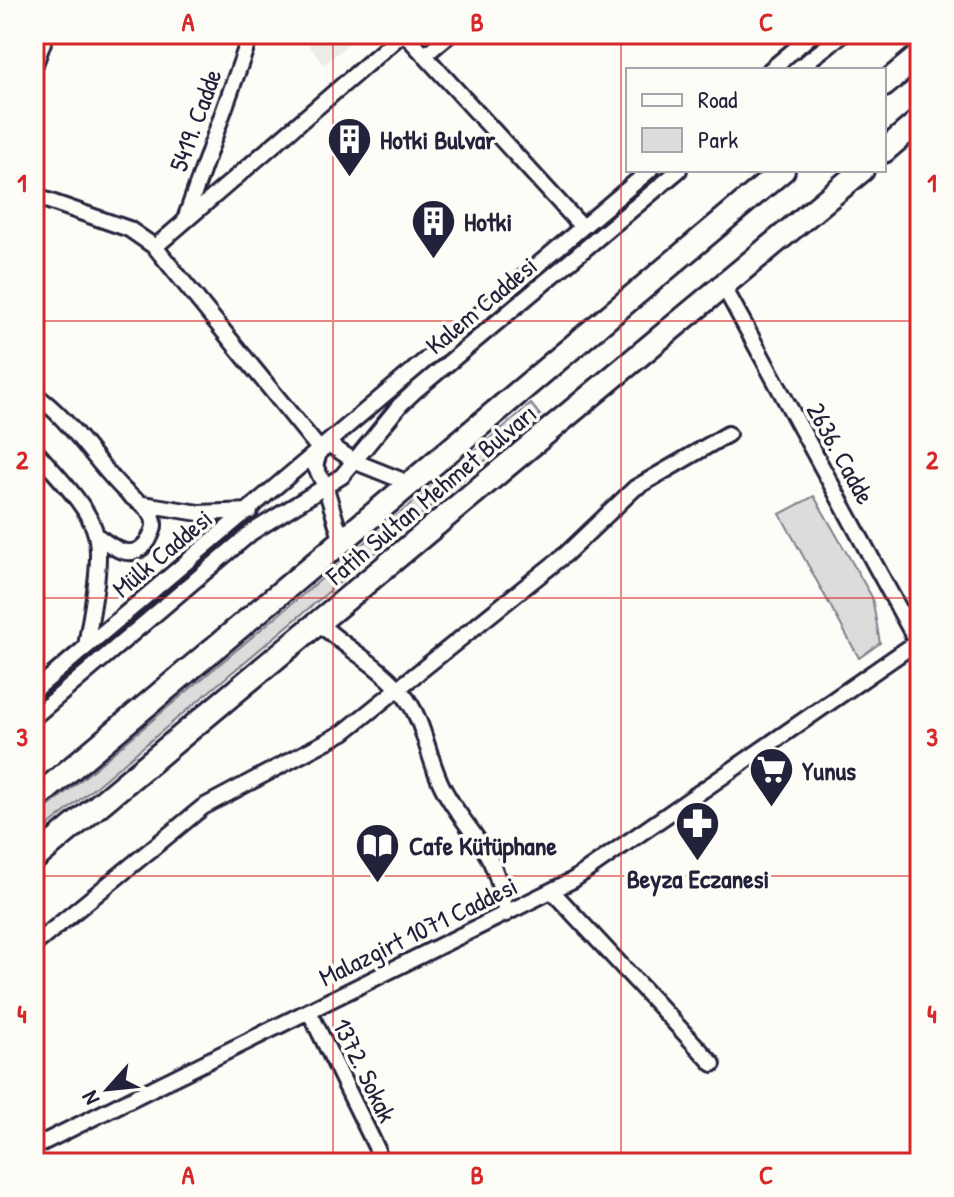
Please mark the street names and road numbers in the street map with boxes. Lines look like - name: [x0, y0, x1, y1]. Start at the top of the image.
- street label: 5419. Cadde: [160, 64, 230, 176]
- street label: Kalem Caddesi: [418, 248, 544, 362]
- street label: Fatih Sultan Mehmet Bulvarı: [318, 396, 543, 593]
- street label: 2636. Cadde: [799, 396, 883, 510]
- street label: Mülk Caddesi: [105, 501, 219, 605]
- street label: Malazgirt 1071 Caddesi: [313, 868, 523, 994]
- street label: 1372. Sokak: [325, 1012, 405, 1128]

